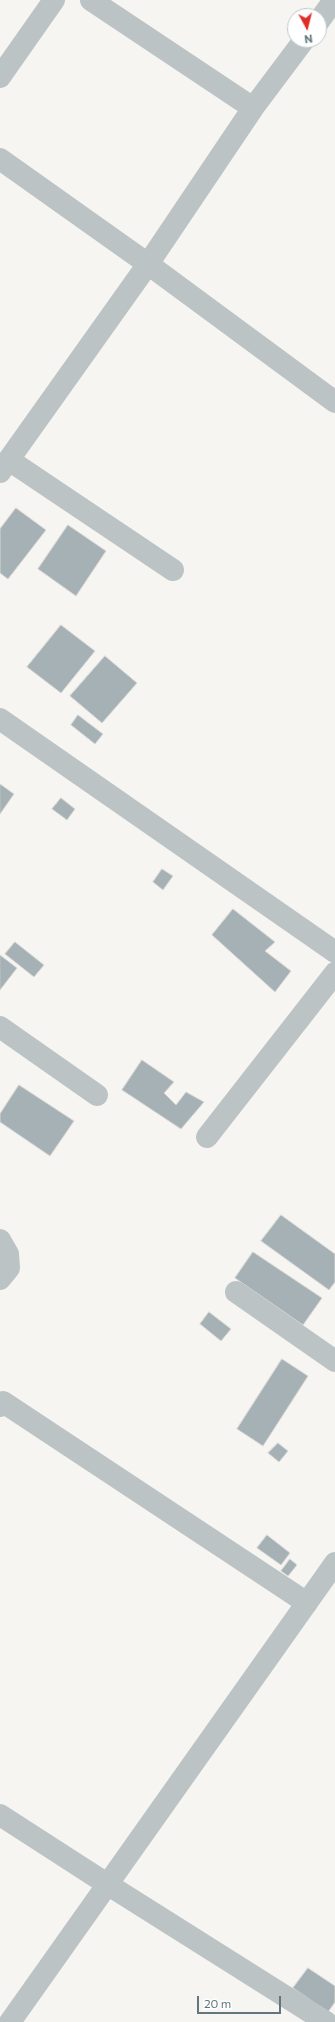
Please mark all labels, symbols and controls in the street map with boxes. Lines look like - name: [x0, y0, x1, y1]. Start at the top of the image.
- north arrow: [287, 8, 327, 48]
- text: N: [304, 32, 313, 46]
- scale bar: [199, 1988, 283, 2014]
- text: 20 m: [204, 1996, 231, 2010]

